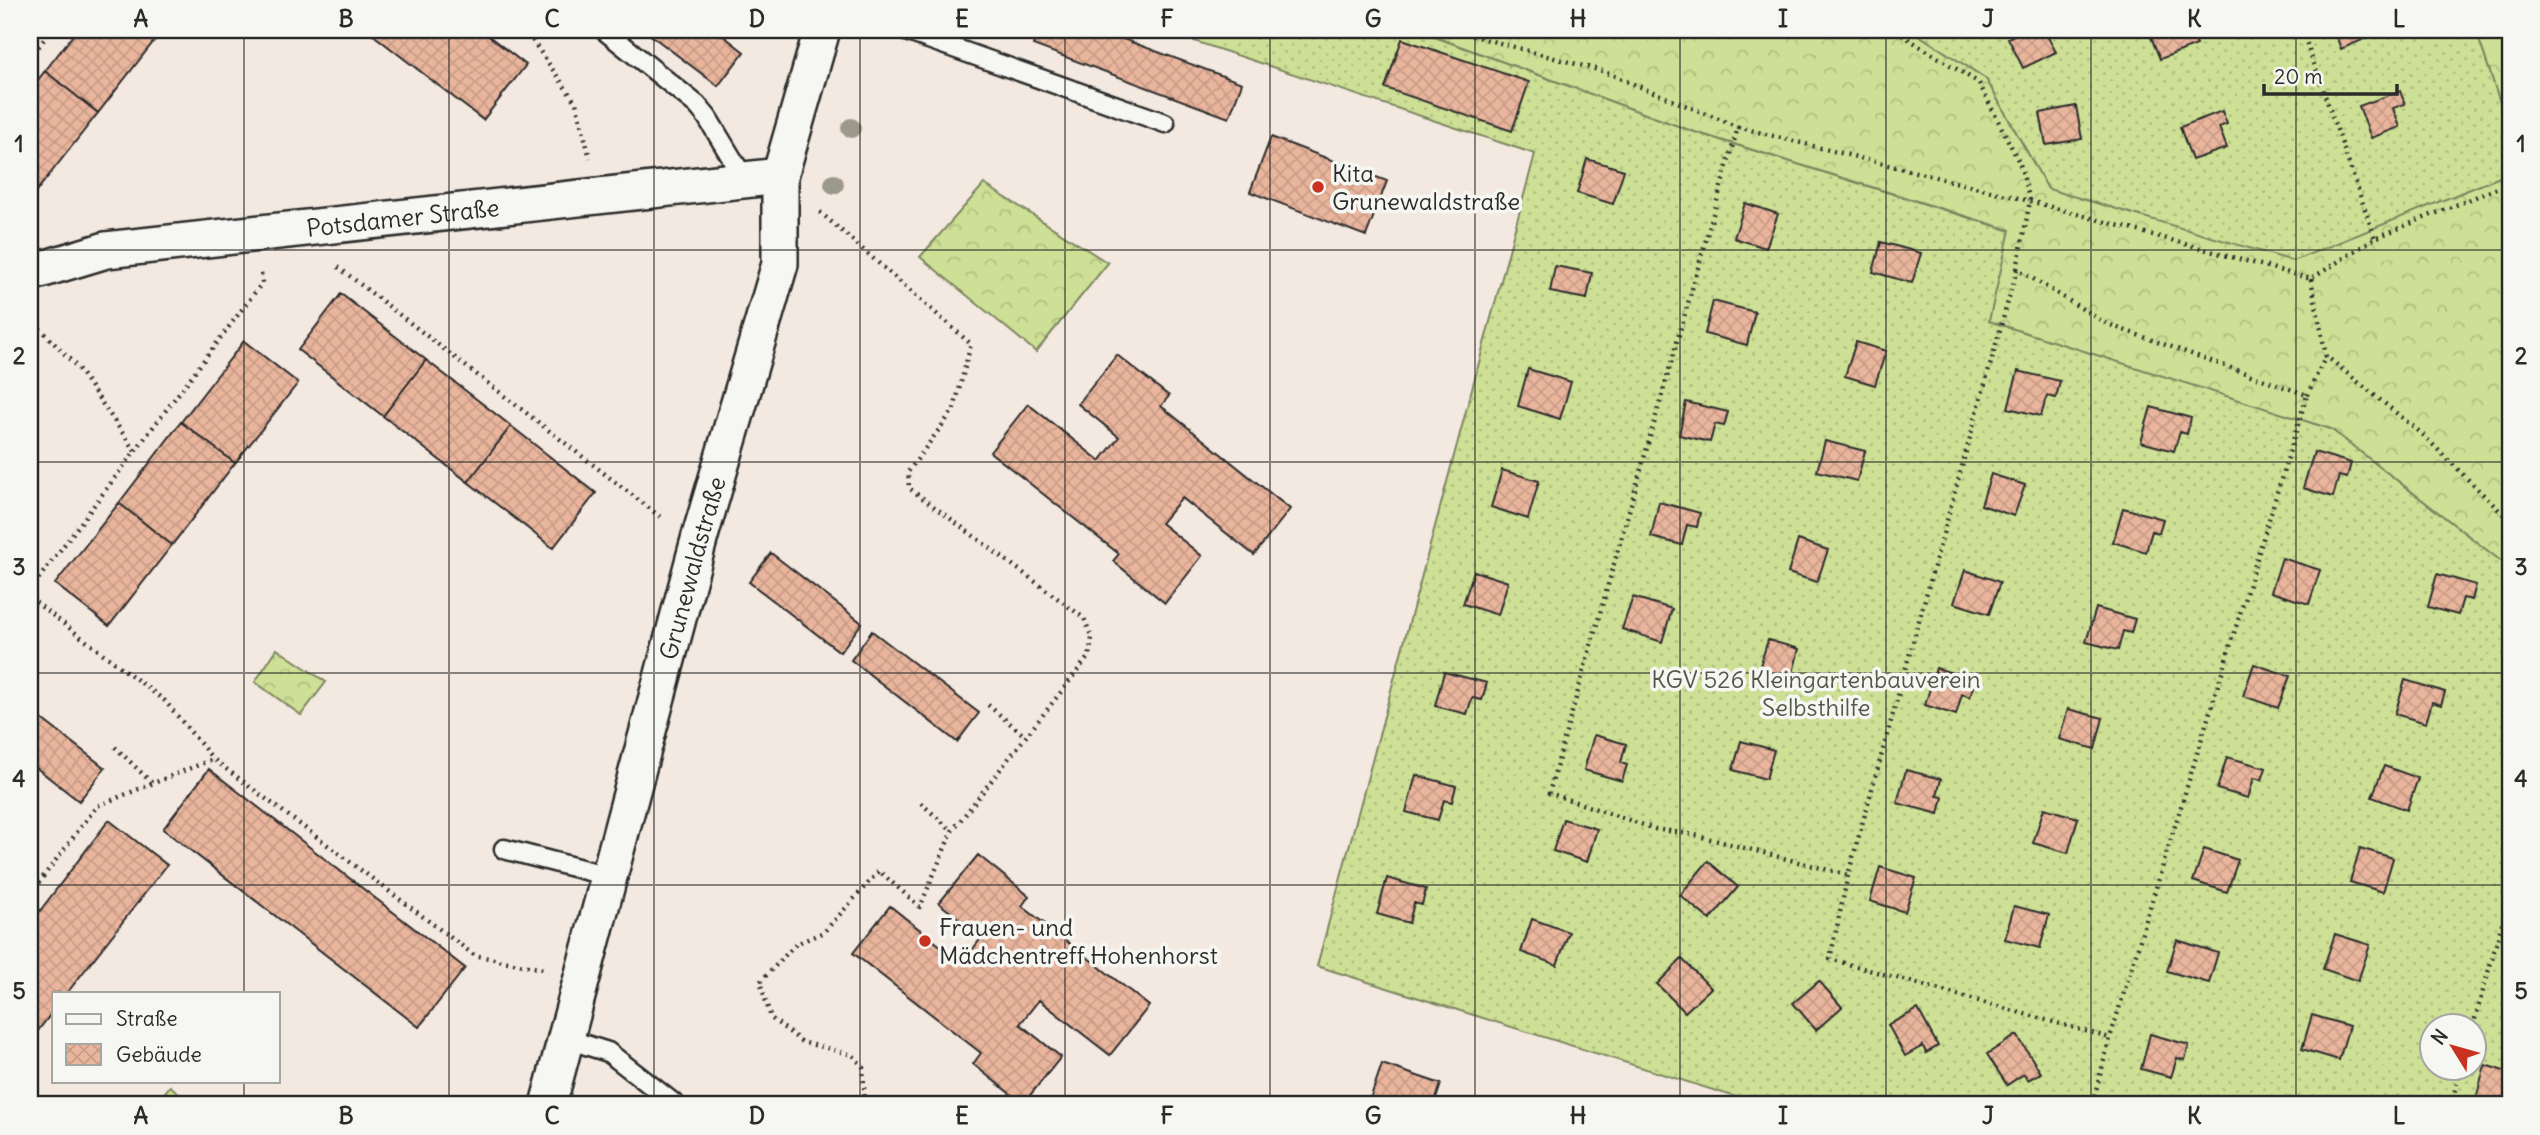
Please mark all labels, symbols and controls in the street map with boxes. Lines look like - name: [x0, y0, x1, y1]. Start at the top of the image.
- text: A: [134, 4, 149, 33]
- text: B: [338, 4, 354, 33]
- text: C: [544, 4, 560, 33]
- text: D: [749, 4, 765, 33]
- text: E: [955, 4, 969, 33]
- text: F: [1160, 4, 1174, 33]
- text: G: [1365, 4, 1381, 33]
- text: H: [1570, 4, 1586, 33]
- text: I: [1778, 4, 1788, 33]
- text: J: [1982, 4, 1994, 33]
- text: K: [2187, 4, 2202, 33]
- text: L: [2393, 4, 2406, 33]
- scale bar: [2264, 52, 2396, 96]
- text: 20 m: [2274, 63, 2323, 90]
- text: 1: [14, 129, 24, 158]
- text: 1: [2516, 129, 2526, 158]
- place label: Kita Grunewaldstraße: [1332, 158, 1520, 216]
- marker: Kita Grunewaldstraße: [1310, 179, 1326, 195]
- street label: Potsdamer Straße: [305, 192, 501, 243]
- text: 2: [13, 341, 26, 370]
- text: 2: [2515, 341, 2528, 370]
- street label: Grunewaldstraße: [653, 473, 732, 663]
- text: 3: [12, 552, 26, 581]
- text: 3: [2514, 552, 2528, 581]
- park label: KGV 526 Kleingartenbauverein Selbsthilfe: [1651, 664, 1981, 722]
- text: 4: [12, 764, 26, 793]
- text: 4: [2514, 764, 2528, 793]
- place label: Frauen- und Mädchentreff Hohenhorst: [939, 912, 1218, 970]
- marker: Frauen- und Mädchentreff Hohenhorst: [917, 933, 933, 949]
- text: 5: [12, 976, 26, 1005]
- text: 5: [2514, 976, 2528, 1005]
- legend: [52, 992, 280, 1082]
- text: Straße: [116, 1005, 177, 1032]
- north arrow: [2418, 1012, 2488, 1082]
- text: N: [2426, 1024, 2453, 1049]
- text: Gebäude: [116, 1041, 202, 1068]
- text: A: [134, 1101, 149, 1130]
- text: B: [338, 1101, 354, 1130]
- text: C: [544, 1101, 560, 1130]
- text: D: [749, 1101, 765, 1130]
- text: E: [955, 1101, 969, 1130]
- text: F: [1160, 1101, 1174, 1130]
- text: G: [1365, 1101, 1381, 1130]
- text: H: [1570, 1101, 1586, 1130]
- text: I: [1778, 1101, 1788, 1130]
- text: J: [1982, 1101, 1994, 1130]
- text: K: [2187, 1101, 2202, 1130]
- text: L: [2393, 1101, 2406, 1130]

